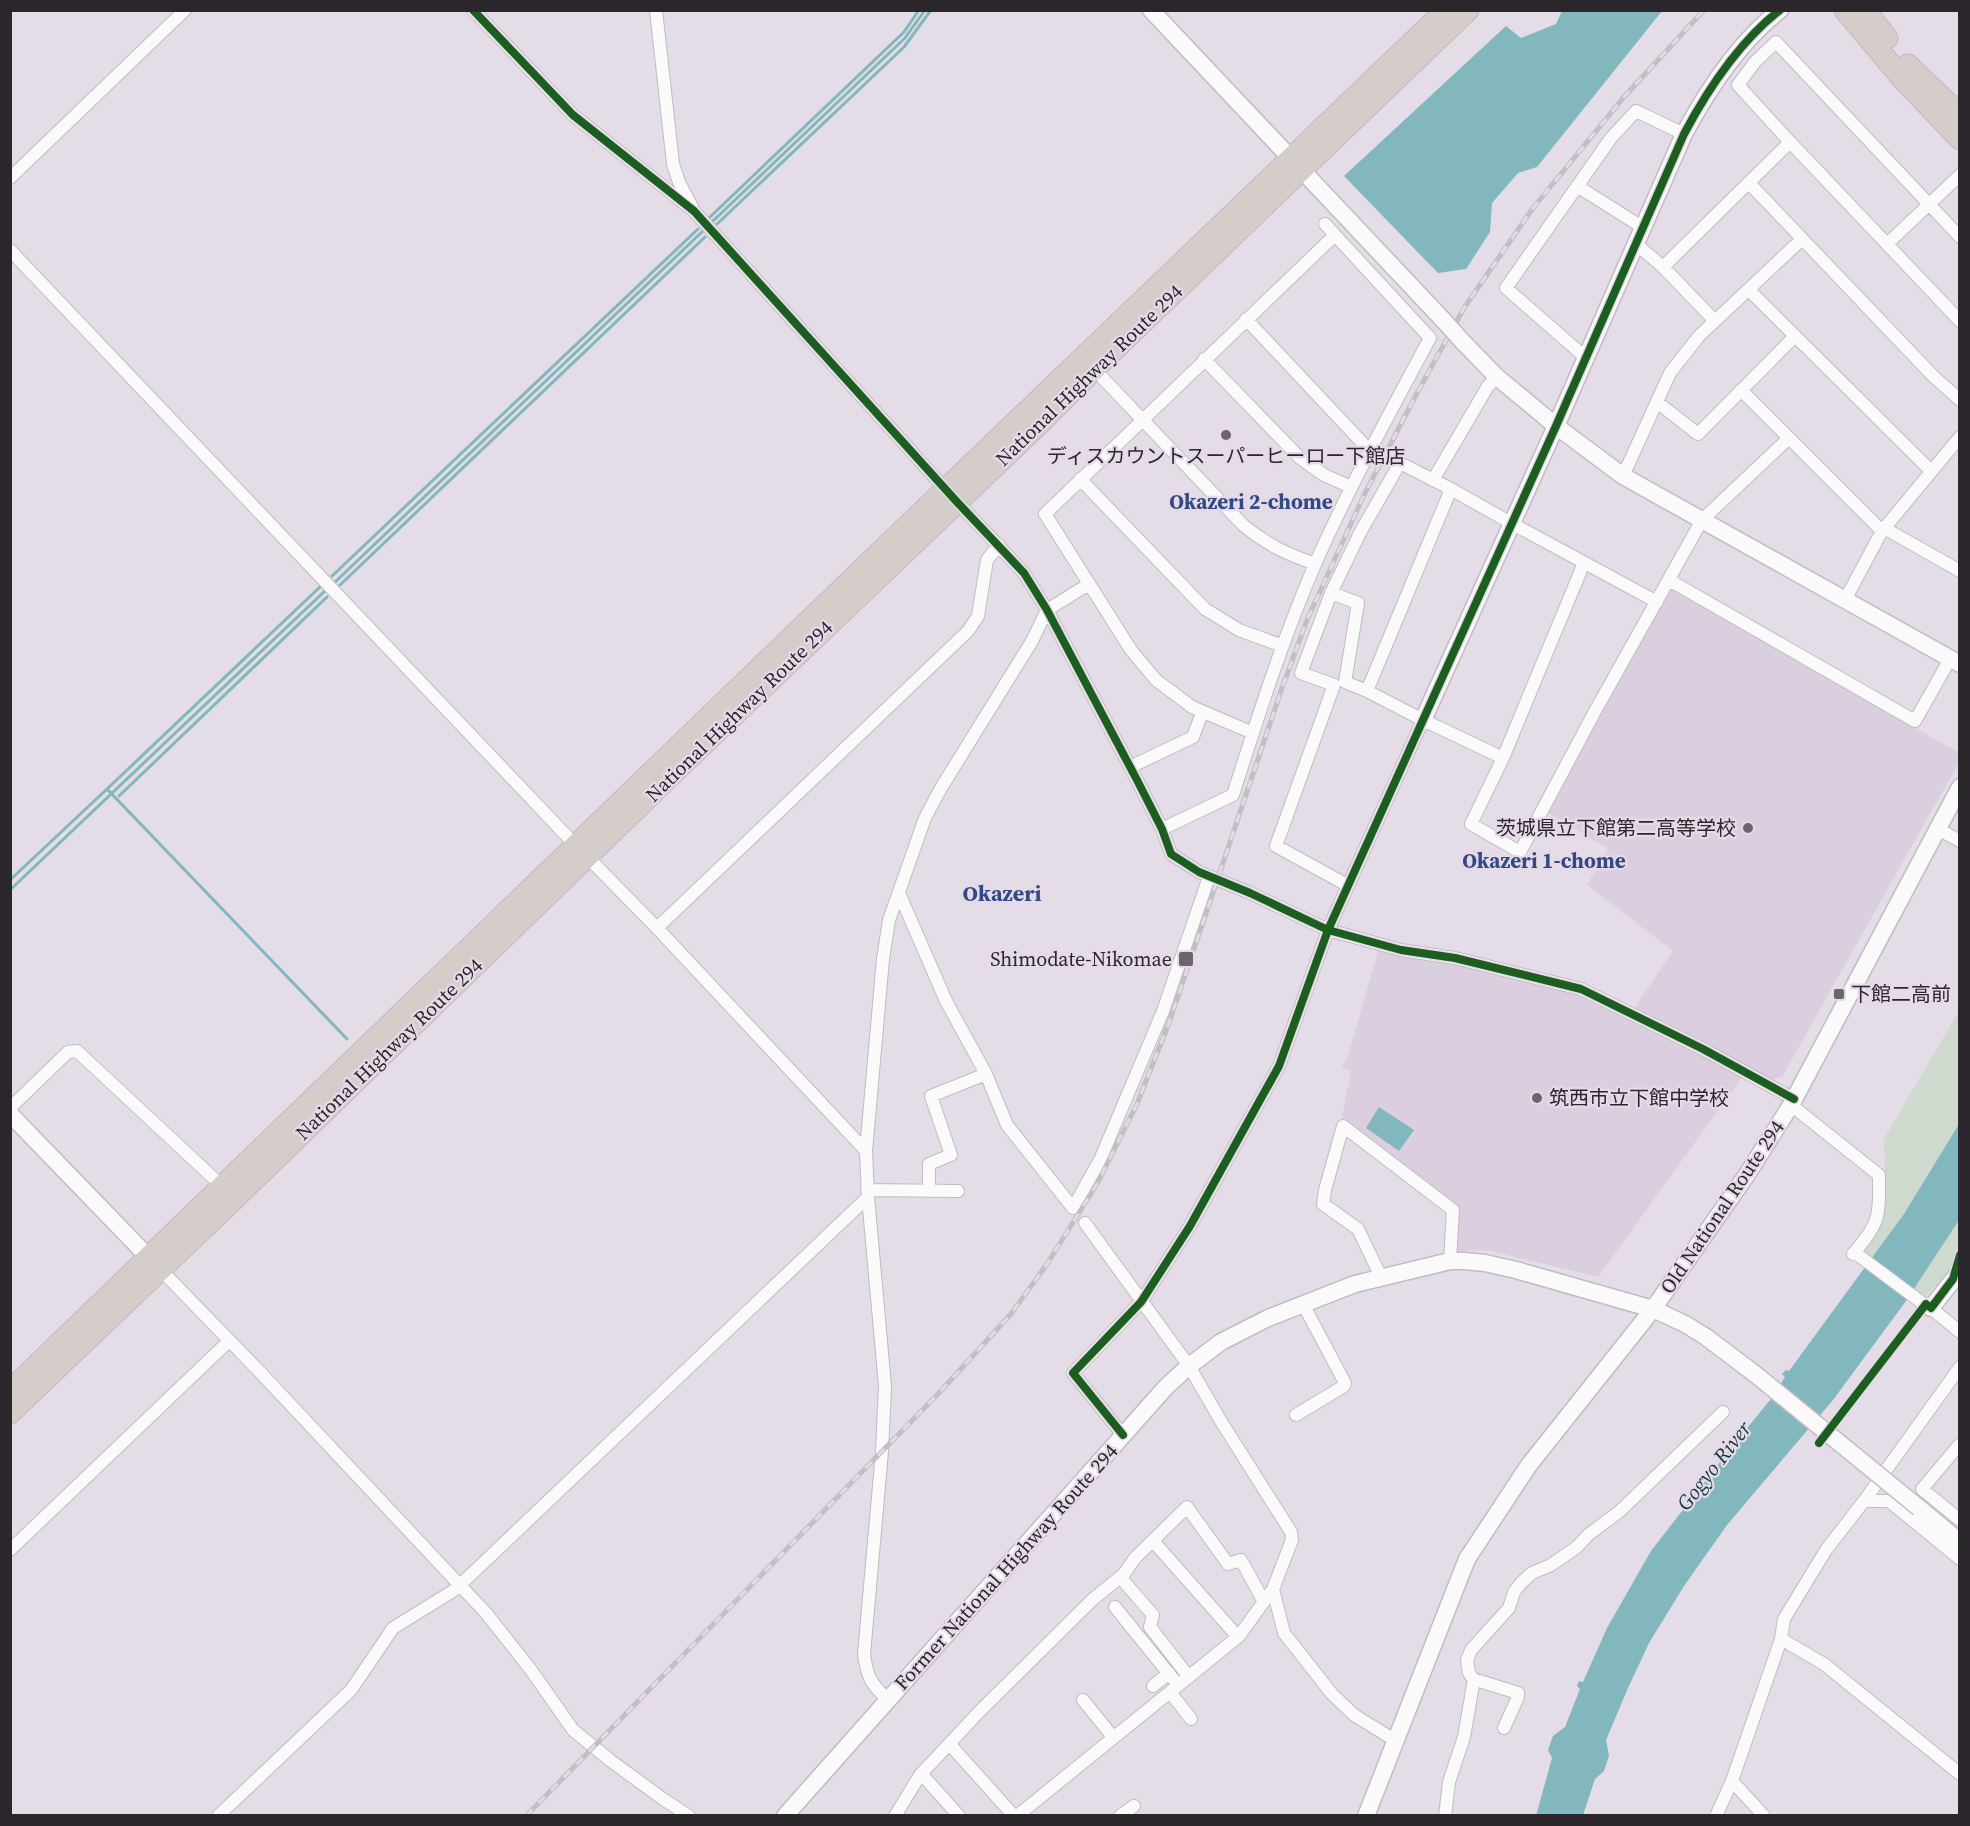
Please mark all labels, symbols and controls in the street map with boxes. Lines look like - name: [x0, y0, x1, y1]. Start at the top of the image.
- street label: National Highway Route 294: [989, 278, 1189, 472]
- marker: ディスカウントスーパーヒーロー下館店: [1219, 428, 1233, 442]
- place label: ディスカウントスーパーヒーロー下館店: [1047, 442, 1405, 470]
- district label: Okazeri 2-chome: [1169, 487, 1333, 516]
- street label: National Highway Route 294: [639, 614, 839, 808]
- place label: 茨城県立下館第二高等学校: [1496, 814, 1736, 842]
- marker: 茨城県立下館第二高等学校: [1741, 821, 1755, 835]
- district label: Okazeri 1-chome: [1462, 846, 1626, 875]
- district label: Okazeri: [963, 878, 1041, 908]
- place label: Shimodate-Nikomae: [990, 945, 1172, 973]
- marker: Shimodate-Nikomae: [1177, 950, 1195, 968]
- street label: National Highway Route 294: [289, 952, 489, 1146]
- place label: 下館二高前: [1851, 980, 1951, 1008]
- marker: 下館二高前: [1832, 987, 1846, 1001]
- place label: 筑西市立下館中学校: [1549, 1084, 1729, 1112]
- marker: 筑西市立下館中学校: [1530, 1091, 1544, 1105]
- street label: Old National Route 294: [1653, 1115, 1791, 1299]
- water label: Gogyo River: [1670, 1415, 1758, 1516]
- street label: Former National Highway Route 294: [888, 1438, 1124, 1696]

